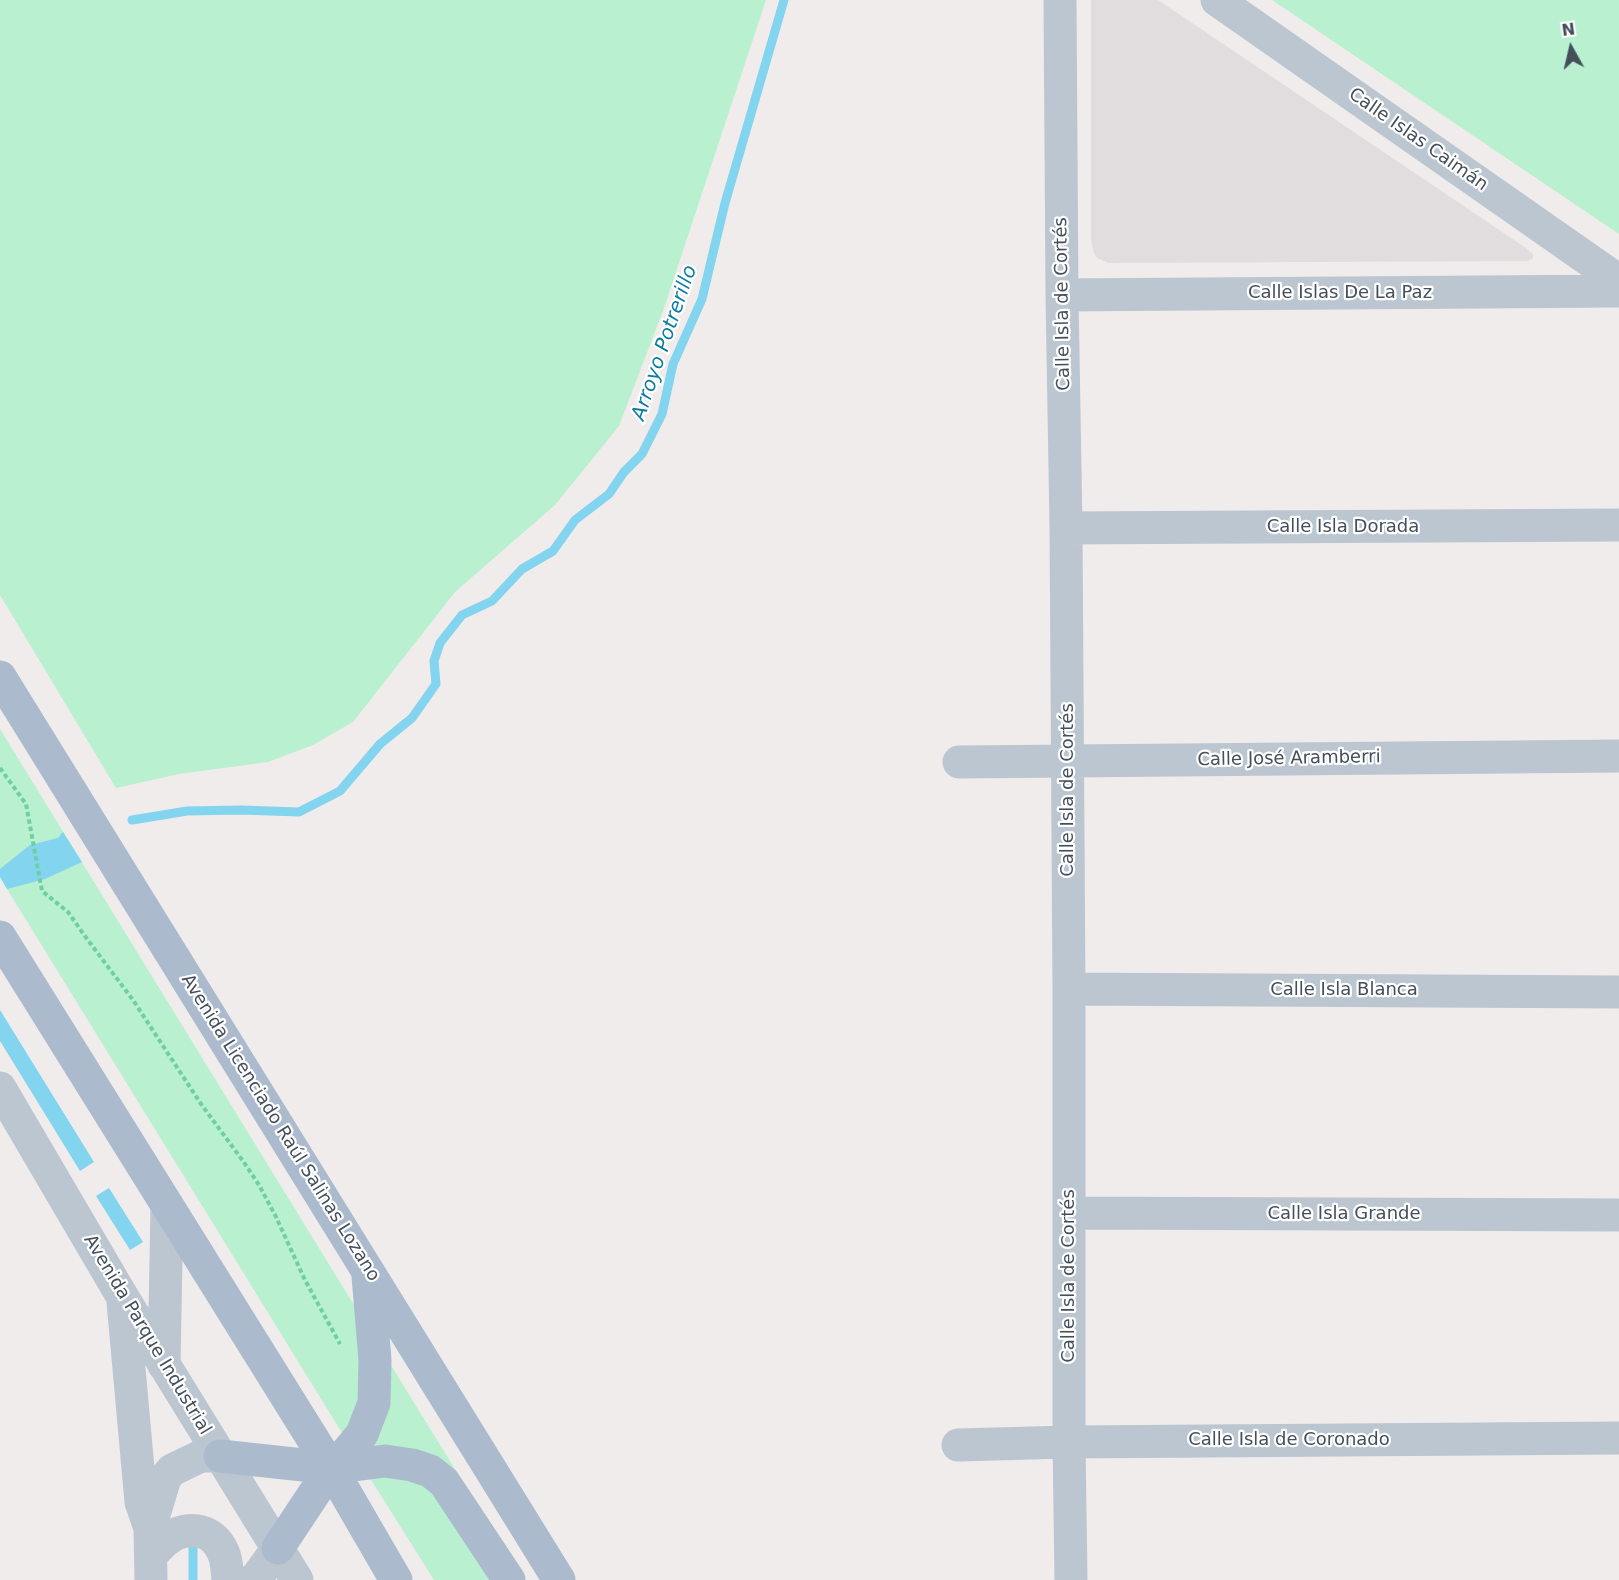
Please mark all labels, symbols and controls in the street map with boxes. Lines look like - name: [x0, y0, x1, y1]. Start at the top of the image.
- north arrow: [1541, 18, 1601, 78]
- text: N: [1560, 19, 1576, 40]
- street label: Calle Islas Caimán: [1344, 84, 1492, 196]
- street label: Calle Isla de Cortés: [1051, 217, 1075, 391]
- water label: Arroyo Potrerillo: [627, 262, 703, 424]
- street label: Calle Islas De La Paz: [1248, 282, 1432, 304]
- street label: Calle Isla Dorada: [1267, 516, 1419, 538]
- street label: Calle Isla de Cortés: [1057, 703, 1079, 877]
- street label: Calle José Aramberri: [1197, 747, 1381, 771]
- street label: Avenida Licenciado Raúl Salinas Lozano: [176, 970, 384, 1286]
- street label: Calle Isla Blanca: [1270, 979, 1418, 1001]
- street label: Calle Isla de Cortés: [1058, 1189, 1080, 1363]
- street label: Calle Isla Grande: [1267, 1203, 1421, 1225]
- street label: Avenida Parque Industrial: [79, 1231, 215, 1439]
- street label: Calle Isla de Coronado: [1188, 1429, 1390, 1451]

